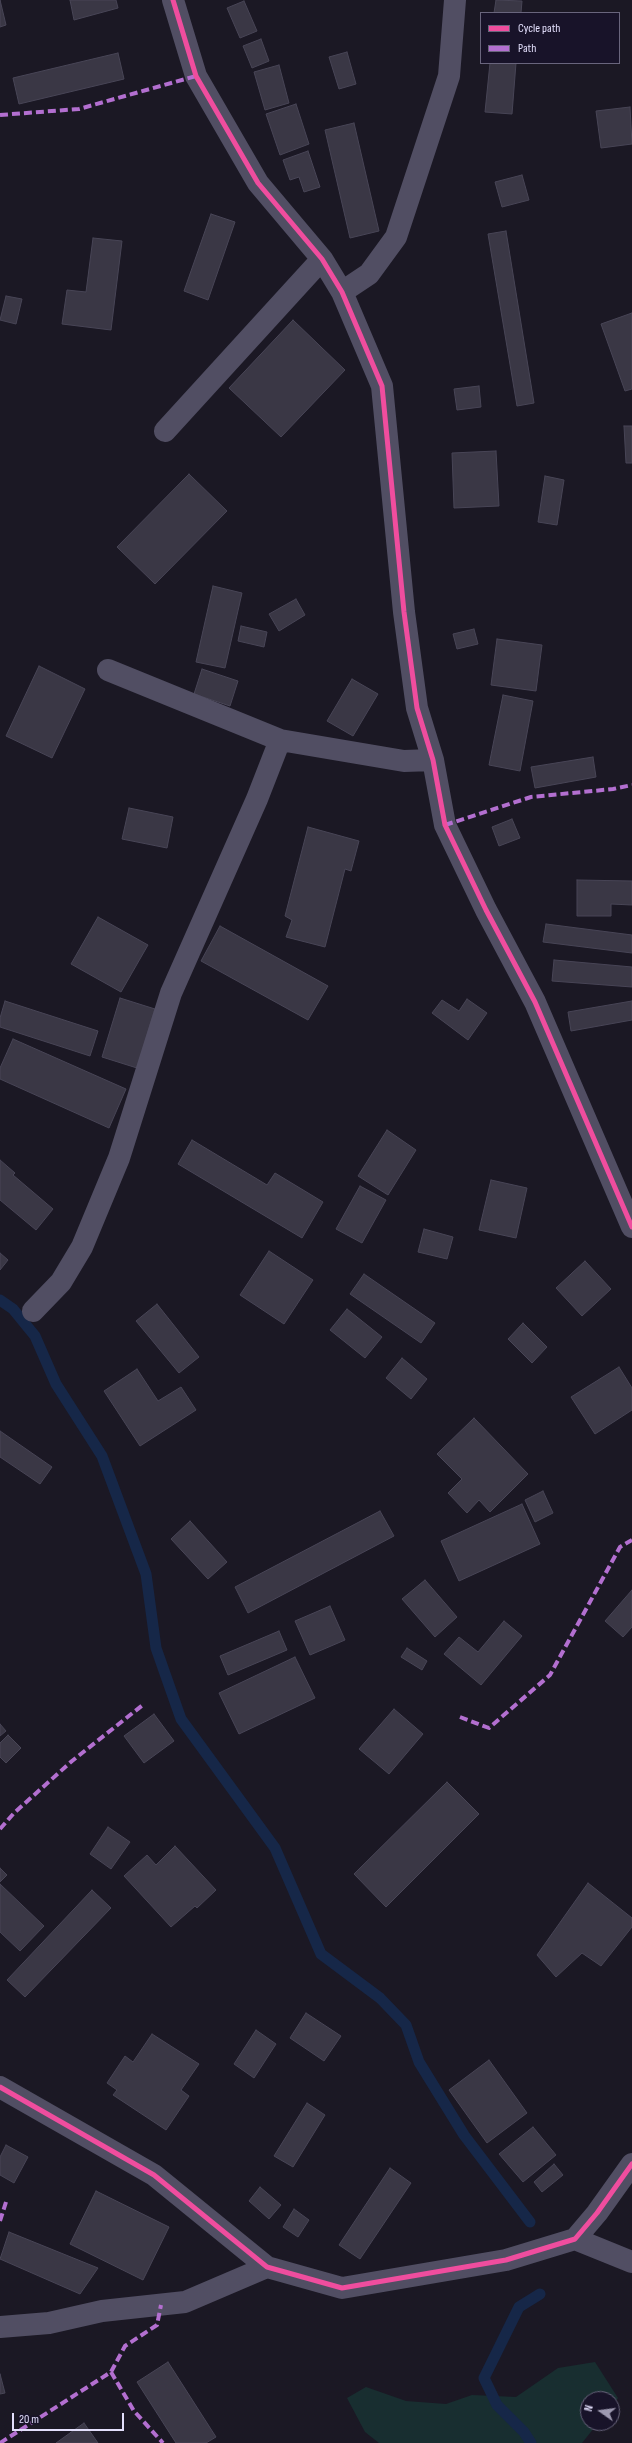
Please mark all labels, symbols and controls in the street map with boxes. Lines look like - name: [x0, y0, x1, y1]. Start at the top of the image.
- legend: [480, 12, 620, 64]
- text: Cycle path: [518, 21, 560, 36]
- text: Path: [518, 41, 536, 56]
- north arrow: [580, 2391, 620, 2431]
- text: N: [582, 2404, 596, 2413]
- scale bar: [14, 2405, 126, 2431]
- text: 20 m: [19, 2412, 39, 2427]

